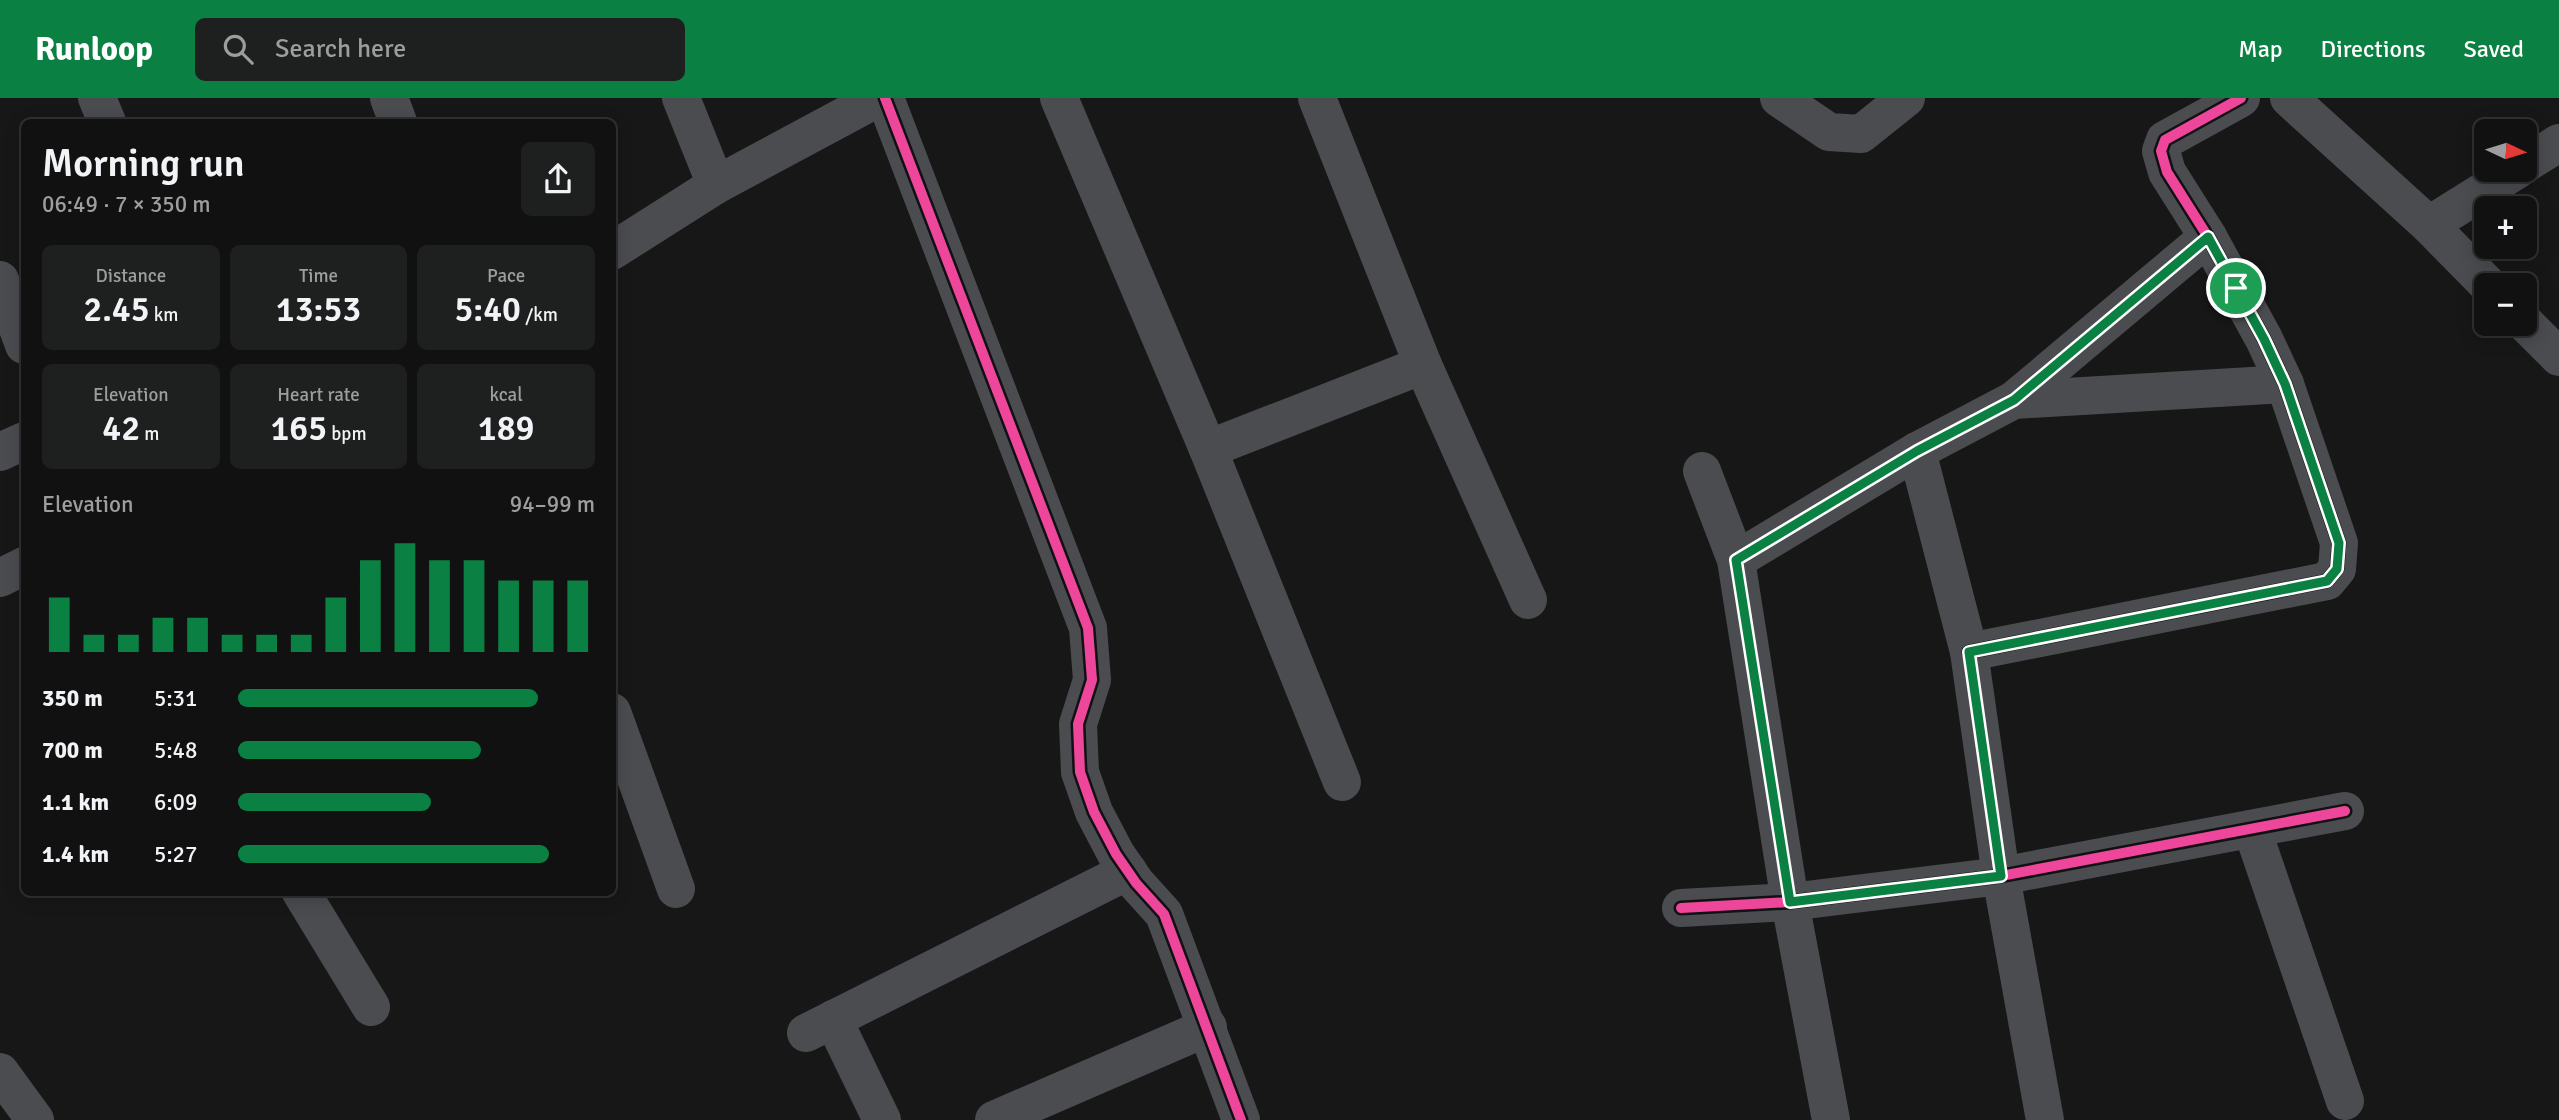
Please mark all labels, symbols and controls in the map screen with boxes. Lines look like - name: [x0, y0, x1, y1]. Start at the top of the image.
- search box: [195, 18, 685, 81]
- text: Runloop: [35, 29, 153, 70]
- icon: search: [219, 30, 257, 68]
- text: Search here: [275, 33, 406, 65]
- text: Map: [2238, 34, 2283, 64]
- text: Directions: [2321, 34, 2426, 64]
- text: Saved: [2464, 34, 2524, 64]
- north arrow: [2474, 119, 2538, 182]
- map controls: [2474, 119, 2537, 336]
- text: Morning run: [42, 140, 245, 187]
- button: share: [521, 142, 595, 216]
- text: 06:49 · 7 × 350 m: [42, 190, 211, 219]
- button: +: [2474, 196, 2537, 259]
- pin: [2206, 258, 2266, 318]
- text: Distance: [95, 264, 166, 288]
- text: Time: [299, 264, 338, 288]
- text: Pace: [487, 264, 525, 288]
- icon: arrive: [2217, 269, 2255, 307]
- button: −: [2474, 273, 2537, 336]
- text: 2.45: [83, 288, 150, 331]
- text: 13:53: [276, 288, 361, 331]
- text: 5:40: [454, 288, 521, 331]
- text: km: [150, 303, 178, 327]
- text: /km: [521, 303, 558, 327]
- text: Elevation: [93, 383, 169, 407]
- text: Heart rate: [277, 383, 360, 407]
- text: kcal: [490, 383, 523, 407]
- text: 42: [102, 407, 140, 450]
- text: 165: [270, 407, 327, 450]
- text: 189: [478, 407, 535, 450]
- text: m: [140, 422, 159, 446]
- text: bpm: [327, 422, 367, 446]
- text: Elevation: [42, 490, 134, 519]
- text: 94–99 m: [510, 490, 595, 519]
- text: 350 m: [42, 684, 103, 713]
- text: 5:31: [154, 684, 197, 713]
- text: 700 m: [42, 736, 103, 765]
- text: 5:48: [154, 736, 197, 765]
- text: 1.1 km: [42, 788, 109, 817]
- text: 6:09: [154, 788, 197, 817]
- text: 1.4 km: [42, 840, 109, 869]
- text: 5:27: [154, 840, 197, 869]

